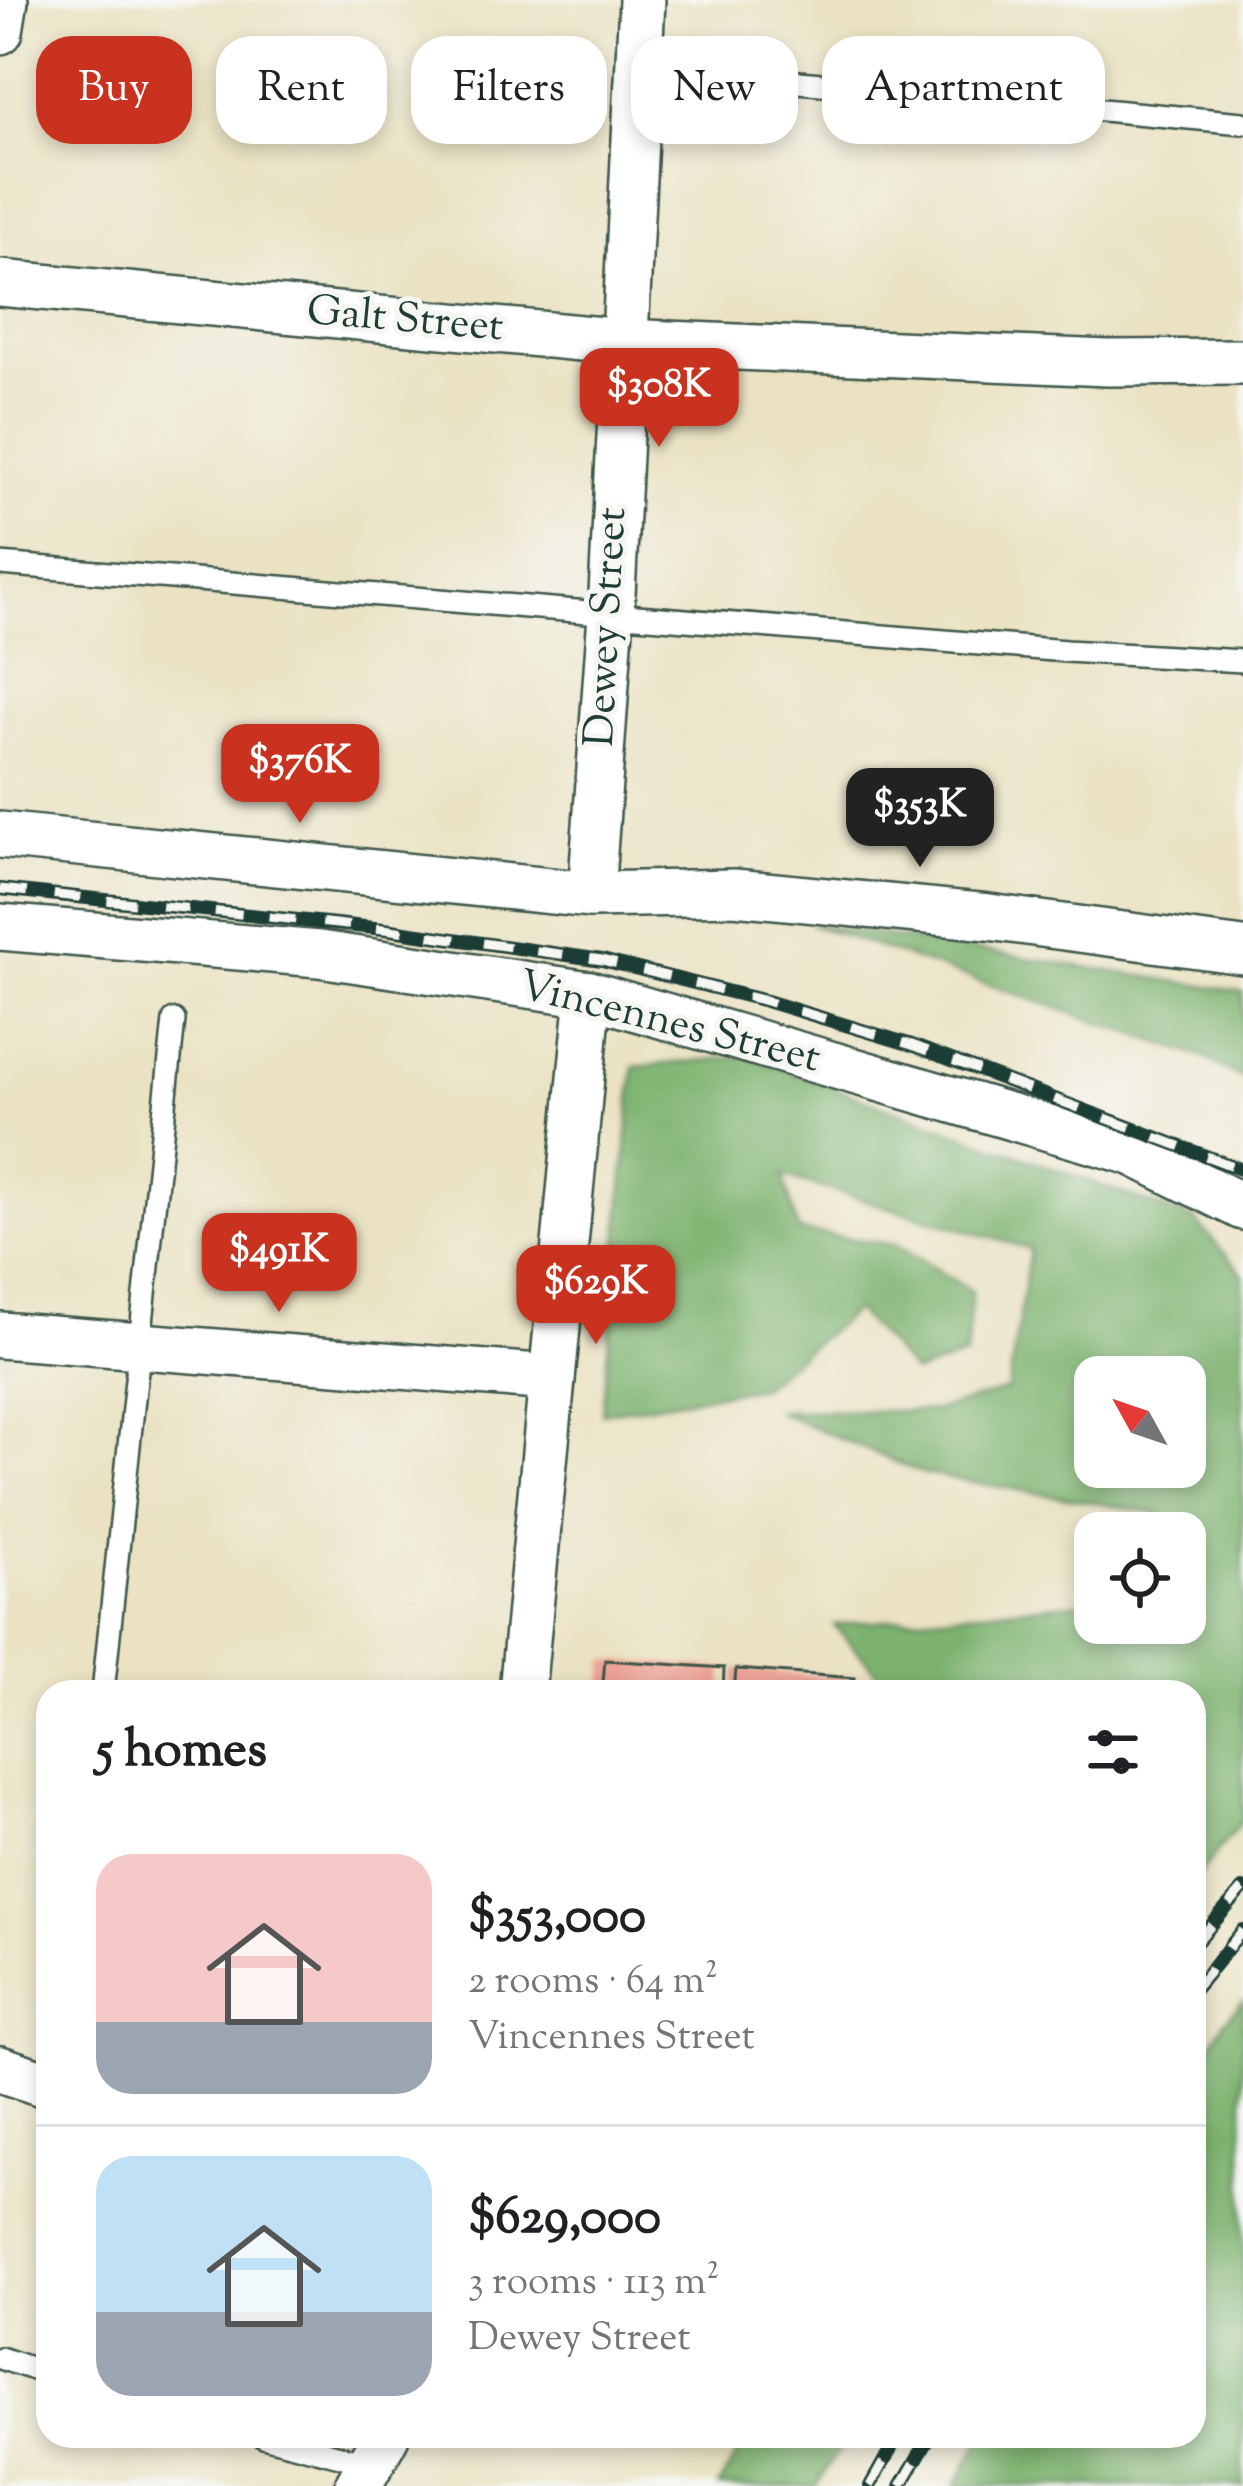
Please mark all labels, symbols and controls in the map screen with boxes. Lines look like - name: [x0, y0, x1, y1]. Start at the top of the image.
- chip: Buy: [36, 36, 192, 144]
- chip: Rent: [216, 36, 387, 144]
- chip: Filters: [411, 36, 607, 144]
- chip: New: [631, 36, 798, 144]
- chip: Apartment: [822, 36, 1105, 144]
- street label: Galt Street: [304, 283, 506, 359]
- pin: $308K: [575, 348, 743, 450]
- text: $308K: [607, 359, 711, 415]
- street label: Dewey Street: [572, 506, 644, 748]
- pin: $376K: [216, 724, 384, 826]
- text: $376K: [248, 735, 352, 791]
- pin: $353K: [836, 768, 1004, 870]
- text: $353K: [873, 779, 967, 835]
- street label: Vincennes Street: [512, 958, 826, 1090]
- pin: $491K: [195, 1213, 363, 1315]
- text: $491K: [229, 1224, 329, 1280]
- pin: $629K: [512, 1245, 680, 1347]
- text: $629K: [543, 1256, 649, 1312]
- north arrow: [1074, 1356, 1206, 1488]
- map controls: [1074, 1356, 1206, 1644]
- button: locate: [1074, 1512, 1206, 1644]
- text: 5 homes: [96, 1716, 267, 1789]
- icon: filters: [1080, 1719, 1146, 1785]
- text: $353,000: [468, 1882, 646, 1955]
- icon: home: [192, 1902, 336, 2046]
- text: 2 rooms · 64 m²: [468, 1955, 718, 2011]
- text: Vincennes Street: [468, 2011, 755, 2067]
- text: $629,000: [468, 2183, 661, 2256]
- icon: home: [192, 2204, 336, 2348]
- text: 3 rooms · 113 m²: [468, 2256, 719, 2312]
- text: Dewey Street: [468, 2312, 691, 2368]

